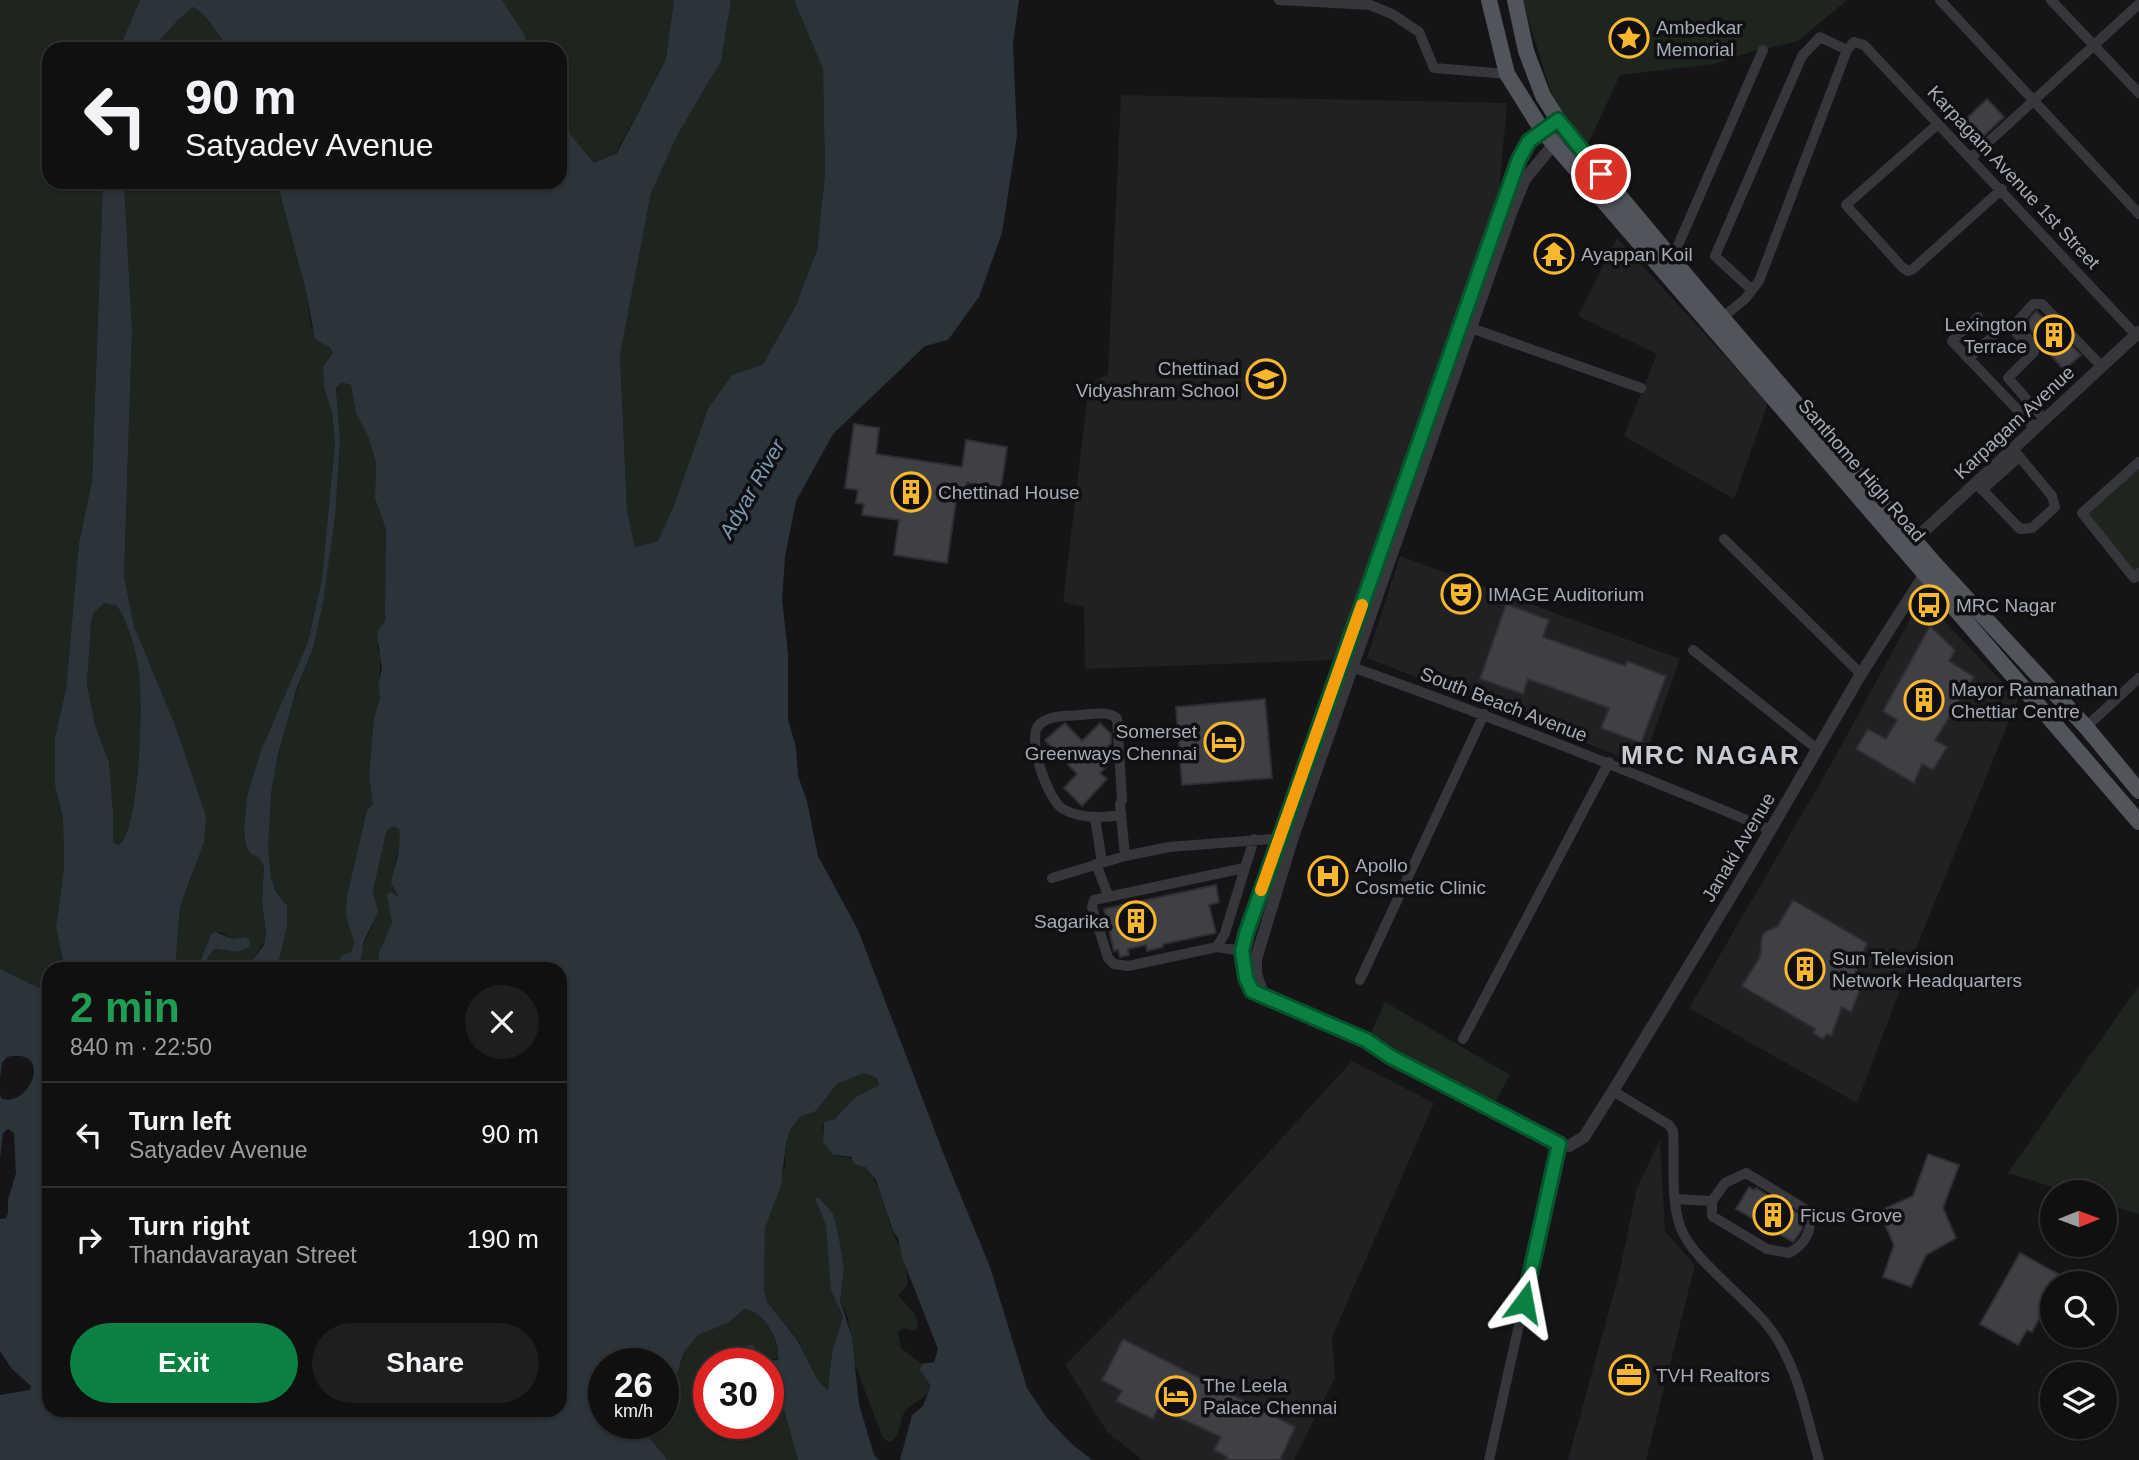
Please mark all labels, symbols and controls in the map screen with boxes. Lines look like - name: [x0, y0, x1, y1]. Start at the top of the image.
- place icon: Ambedkar Memorial: [1608, 17, 1650, 59]
- place label: Ambedkar Memorial: [1656, 17, 1743, 60]
- icon: left: [70, 70, 161, 161]
- text: 90 m: [185, 70, 297, 124]
- street label: Karpagam Avenue 1st Street: [1923, 81, 2105, 274]
- text: Satyadev Avenue: [185, 127, 434, 163]
- pin: [1571, 144, 1631, 204]
- icon: arrive: [1582, 155, 1620, 193]
- temple icon: Ayappan Koil: [1533, 233, 1575, 275]
- place label: Ayappan Koil: [1581, 244, 1693, 265]
- place label: Lexington Terrace: [1945, 314, 2027, 357]
- building icon: Lexington Terrace: [2033, 314, 2075, 356]
- place label: Chettinad Vidyashram School: [1076, 358, 1239, 401]
- school or university icon: Chettinad Vidyashram School: [1245, 358, 1287, 400]
- street label: Karpagam Avenue: [1950, 361, 2079, 483]
- street label: Santhome High Road: [1794, 395, 1929, 546]
- water label: Adyar River: [713, 435, 789, 544]
- building icon: Chettinad House: [890, 471, 932, 513]
- place label: Chettinad House: [938, 482, 1080, 503]
- theatre icon: IMAGE Auditorium: [1440, 573, 1482, 615]
- place label: IMAGE Auditorium: [1488, 584, 1644, 605]
- bus stop icon: MRC Nagar: [1908, 584, 1950, 626]
- place label: MRC Nagar: [1956, 595, 2057, 616]
- street label: South Beach Avenue: [1417, 663, 1590, 746]
- building icon: Mayor Ramanathan Chettiar Centre: [1903, 679, 1945, 721]
- place label: Mayor Ramanathan Chettiar Centre: [1951, 679, 2118, 722]
- place label: Somerset Greenways Chennai: [1025, 721, 1198, 764]
- hotel icon: Somerset Greenways Chennai: [1203, 721, 1245, 763]
- district label: MRC NAGAR: [1621, 740, 1801, 770]
- street label: Janaki Avenue: [1698, 789, 1779, 905]
- hospital icon: Apollo Cosmetic Clinic: [1307, 855, 1349, 897]
- place label: Apollo Cosmetic Clinic: [1355, 855, 1486, 898]
- building icon: Sagarika: [1115, 900, 1157, 942]
- place label: Sagarika: [1034, 911, 1109, 932]
- building icon: Sun Television Network Headquarters: [1784, 948, 1826, 990]
- place label: Sun Television Network Headquarters: [1832, 948, 2022, 991]
- text: 2 min: [70, 984, 180, 1031]
- button: close: [465, 985, 539, 1059]
- text: 840 m · 22:50: [70, 1034, 212, 1060]
- text: Turn left: [129, 1106, 231, 1136]
- icon: left: [70, 1116, 108, 1154]
- text: 90 m: [481, 1119, 539, 1149]
- text: Satyadev Avenue: [129, 1137, 308, 1163]
- north arrow: [2040, 1180, 2118, 1256]
- map controls: [2040, 1180, 2117, 1439]
- building icon: Ficus Grove: [1752, 1194, 1794, 1236]
- place label: Ficus Grove: [1800, 1205, 1902, 1226]
- text: Turn right: [129, 1211, 250, 1241]
- icon: right: [70, 1221, 108, 1259]
- text: 190 m: [467, 1224, 539, 1254]
- text: Thandavarayan Street: [129, 1242, 357, 1268]
- position arrow: [1487, 1265, 1561, 1339]
- button: search: [2040, 1271, 2117, 1348]
- button: Exit: [70, 1323, 298, 1403]
- button: Share: [312, 1323, 539, 1403]
- speed limit sign: 30: [693, 1348, 784, 1439]
- office icon: TVH Realtors: [1608, 1354, 1650, 1396]
- button: layers: [2040, 1362, 2117, 1439]
- text: 26: [614, 1365, 653, 1404]
- place label: TVH Realtors: [1656, 1365, 1770, 1386]
- hotel icon: The Leela Palace Chennai: [1155, 1375, 1197, 1417]
- place label: The Leela Palace Chennai: [1203, 1375, 1337, 1418]
- text: km/h: [614, 1401, 653, 1421]

